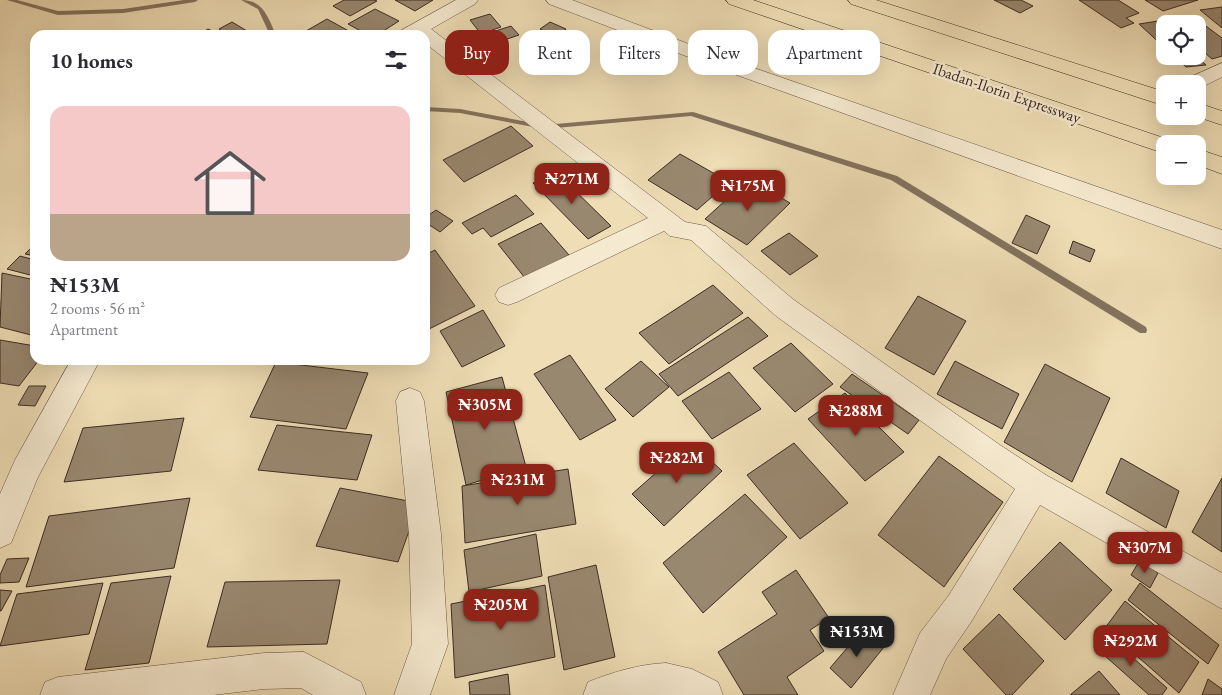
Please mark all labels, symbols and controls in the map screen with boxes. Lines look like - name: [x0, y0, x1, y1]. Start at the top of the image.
- map controls: [1156, 15, 1206, 185]
- button: locate: [1156, 15, 1206, 65]
- chip: Buy: [445, 30, 509, 75]
- chip: Rent: [519, 30, 590, 75]
- chip: Filters: [600, 30, 678, 75]
- chip: New: [688, 30, 758, 75]
- chip: Apartment: [768, 30, 880, 75]
- icon: filters: [382, 46, 410, 74]
- text: 10 homes: [50, 47, 133, 74]
- street label: Ibadan-Ilorin Expressway: [930, 58, 1085, 129]
- button: +: [1156, 75, 1206, 125]
- button: −: [1156, 135, 1206, 185]
- icon: home: [185, 138, 275, 228]
- pin: ₦271M: [537, 162, 607, 205]
- text: ₦271M: [545, 168, 599, 189]
- pin: ₦175M: [713, 170, 783, 212]
- text: ₦175M: [721, 175, 775, 196]
- text: ₦153M: [50, 271, 120, 298]
- text: 2 rooms · 56 m²: [50, 298, 145, 319]
- text: Apartment: [50, 319, 118, 340]
- pin: ₦305M: [450, 388, 520, 431]
- text: ₦305M: [458, 394, 512, 415]
- pin: ₦288M: [821, 394, 891, 437]
- text: ₦288M: [829, 400, 883, 421]
- pin: ₦282M: [642, 442, 712, 484]
- text: ₦282M: [650, 447, 704, 468]
- pin: ₦231M: [483, 464, 553, 506]
- text: ₦231M: [491, 469, 545, 490]
- pin: ₦307M: [1110, 532, 1180, 574]
- text: ₦307M: [1118, 537, 1172, 558]
- pin: ₦205M: [466, 588, 536, 631]
- text: ₦205M: [474, 594, 528, 615]
- pin: ₦153M: [822, 616, 892, 658]
- text: ₦153M: [830, 621, 884, 642]
- pin: ₦292M: [1096, 624, 1166, 667]
- text: ₦292M: [1104, 630, 1158, 651]

